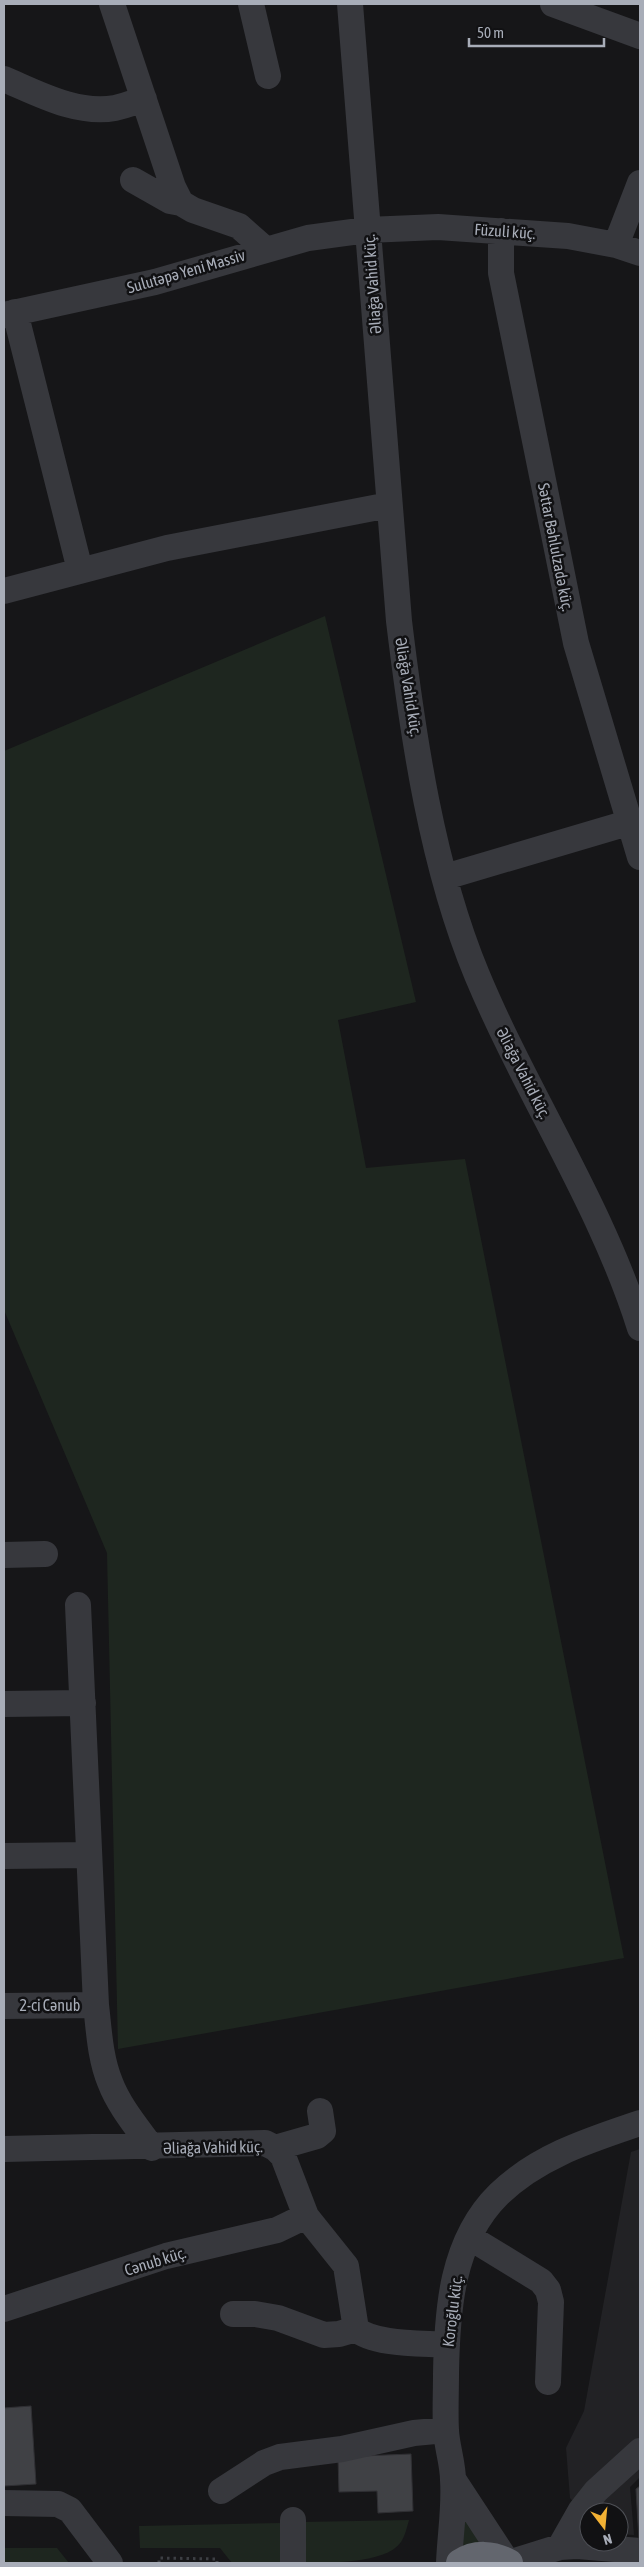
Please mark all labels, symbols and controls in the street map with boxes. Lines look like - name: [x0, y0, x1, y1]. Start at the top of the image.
- scale bar: [469, 15, 604, 47]
- text: 50 m: [477, 24, 504, 41]
- street label: Füzuli küç.: [474, 220, 536, 243]
- street label: Əliağa Vahid küç.: [360, 234, 385, 334]
- street label: Sulutəpə Yeni Massiv: [125, 245, 248, 297]
- street label: Səttar Bəhlulzadə küç.: [534, 481, 577, 613]
- street label: Əliağa Vahid küç.: [391, 636, 426, 738]
- street label: Əliağa Vahid küç.: [493, 1025, 555, 1122]
- street label: 2-ci Cənub: [20, 1996, 80, 2014]
- street label: Əliağa Vahid küç.: [163, 2137, 263, 2158]
- street label: Cənub küç.: [122, 2243, 188, 2280]
- street label: Koroğlu küç.: [439, 2274, 466, 2348]
- north arrow: [579, 2502, 629, 2552]
- text: N: [601, 2531, 614, 2548]

